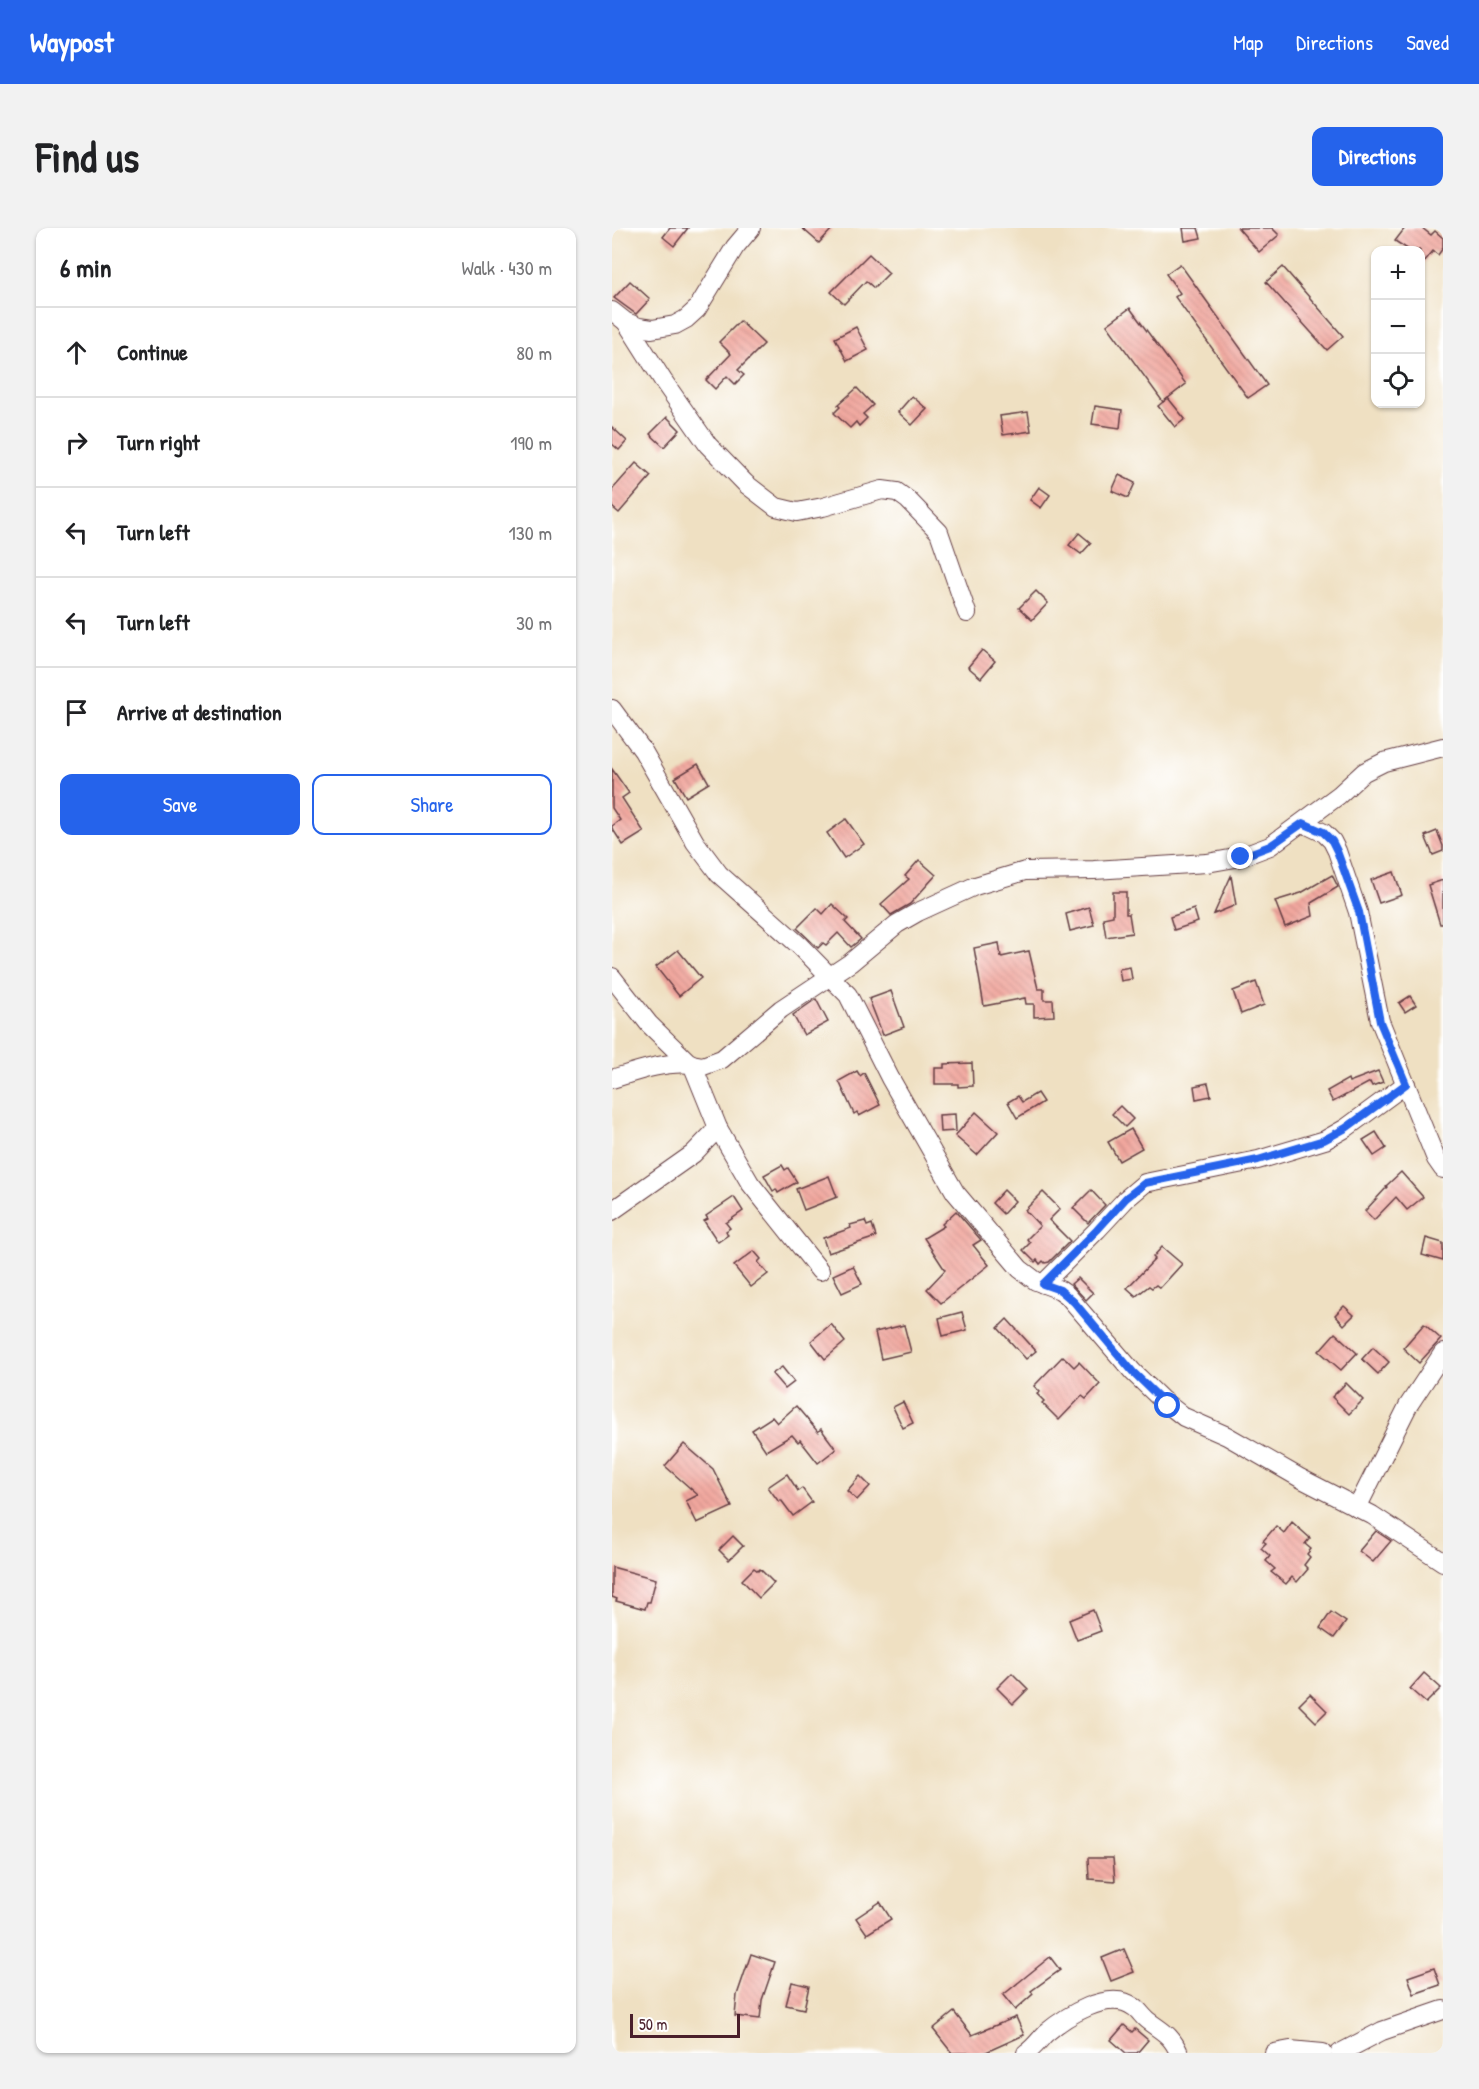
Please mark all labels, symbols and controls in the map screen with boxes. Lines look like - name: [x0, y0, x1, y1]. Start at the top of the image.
- text: Waypost: [30, 23, 114, 61]
- text: Map: [1233, 28, 1263, 57]
- text: Directions: [1296, 28, 1373, 57]
- text: Saved: [1406, 28, 1449, 57]
- button: Directions: [1312, 127, 1443, 186]
- text: Find us: [36, 128, 139, 185]
- map controls: [1371, 246, 1425, 408]
- button: +: [1371, 246, 1425, 300]
- text: 6 min: [60, 250, 112, 285]
- text: Walk · 430 m: [461, 254, 552, 281]
- button: −: [1371, 300, 1425, 354]
- icon: ahead: [60, 336, 93, 369]
- text: Continue: [117, 337, 188, 367]
- text: 80 m: [516, 339, 552, 366]
- button: locate: [1371, 354, 1425, 408]
- icon: right: [60, 426, 93, 459]
- text: Turn right: [117, 427, 200, 457]
- text: 190 m: [510, 429, 552, 456]
- icon: left: [60, 516, 93, 549]
- text: Turn left: [117, 517, 190, 547]
- text: 130 m: [509, 519, 552, 546]
- icon: left: [60, 606, 93, 639]
- text: Turn left: [117, 607, 190, 637]
- text: 30 m: [516, 609, 552, 636]
- icon: arrive: [60, 696, 93, 729]
- text: Arrive at destination: [117, 697, 282, 727]
- button: Save: [60, 774, 300, 835]
- button: Share: [312, 774, 552, 835]
- route end: [1227, 843, 1253, 869]
- route start: [1154, 1392, 1180, 1418]
- scale bar: [630, 2011, 740, 2038]
- text: 50 m: [639, 2013, 668, 2035]

